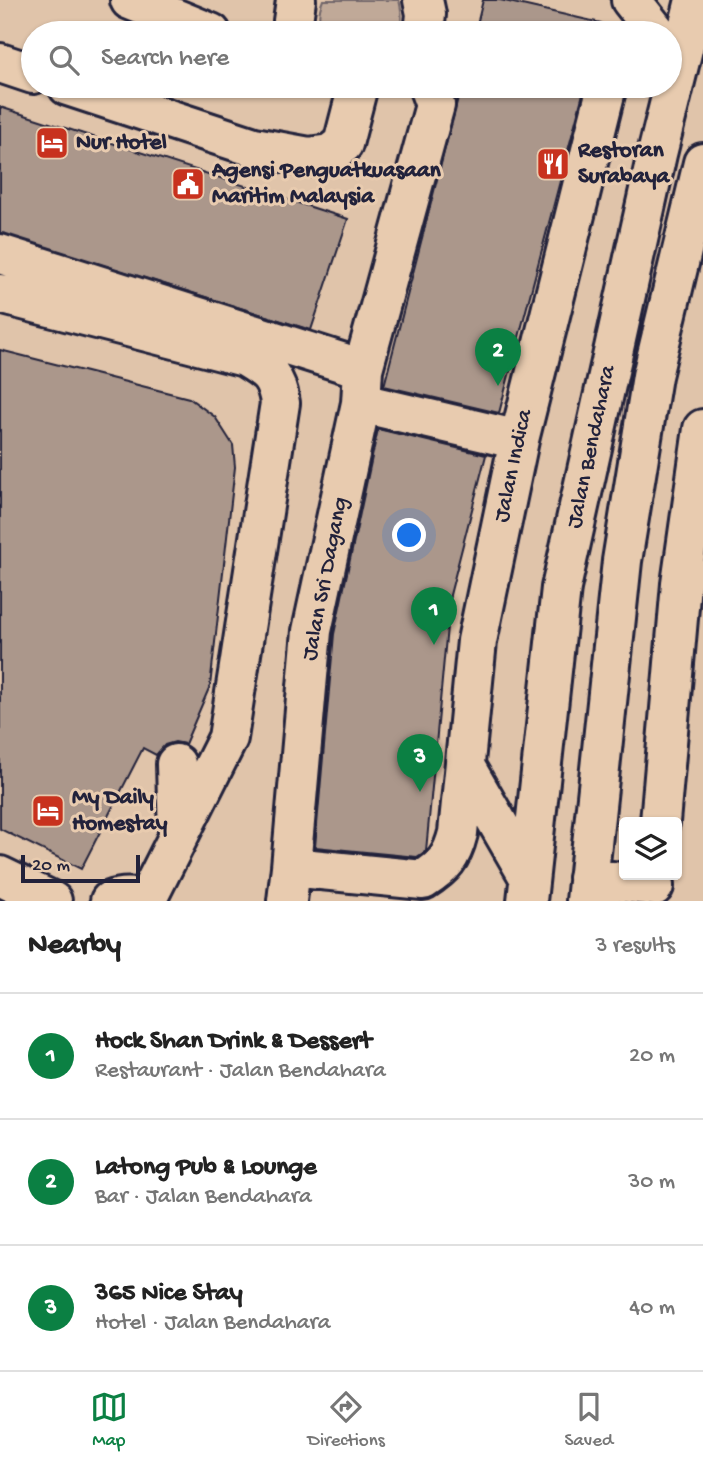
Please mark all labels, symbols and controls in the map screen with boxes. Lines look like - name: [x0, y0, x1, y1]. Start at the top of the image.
- search box: [21, 21, 682, 98]
- icon: search: [45, 41, 83, 79]
- text: Search here: [101, 44, 229, 75]
- hotel icon: Nur Hotel: [33, 124, 71, 162]
- place label: Nur Hotel: [76, 130, 167, 157]
- place label: Restoran Surabaya: [577, 138, 671, 191]
- restaurant icon: Restoran Surabaya: [534, 145, 572, 183]
- place label: Agensi Penguatkuasaan Maritim Malaysia: [211, 158, 442, 211]
- public building icon: Agensi Penguatkuasaan Maritim Malaysia: [169, 165, 207, 203]
- pin: 2: [475, 328, 521, 386]
- street label: Jalan Bendahara: [562, 362, 623, 531]
- street label: Jalan Indica: [489, 406, 539, 525]
- street label: Jalan Sri Dagang: [297, 495, 355, 663]
- your location: [392, 518, 426, 552]
- pin: 1: [411, 587, 457, 645]
- pin: 3: [397, 734, 443, 792]
- place label: My Daily Homestay: [72, 785, 168, 838]
- hotel icon: My Daily Homestay: [29, 792, 67, 830]
- map controls: [619, 817, 682, 880]
- button: layers: [619, 817, 682, 880]
- scale bar: [21, 852, 140, 884]
- text: 20 m: [32, 855, 70, 878]
- text: Nearby: [28, 929, 121, 964]
- text: 3 results: [595, 933, 675, 960]
- text: Hock Shan Drink & Dessert: [95, 1027, 372, 1058]
- text: 1: [46, 1043, 56, 1070]
- text: 20 m: [629, 1043, 675, 1070]
- text: Restaurant · Jalan Bendahara: [95, 1058, 386, 1085]
- text: Latong Pub & Lounge: [95, 1153, 317, 1184]
- text: 2: [45, 1169, 57, 1196]
- text: 30 m: [628, 1169, 675, 1196]
- text: Bar · Jalan Bendahara: [95, 1184, 312, 1211]
- text: 365 Nice Stay: [95, 1279, 242, 1310]
- text: 3: [45, 1295, 57, 1322]
- text: 40 m: [629, 1295, 675, 1322]
- text: Hotel · Jalan Bendahara: [95, 1310, 331, 1337]
- tab: Map: [90, 1388, 128, 1453]
- tab: Directions: [308, 1388, 385, 1453]
- tab: Saved: [564, 1388, 613, 1453]

